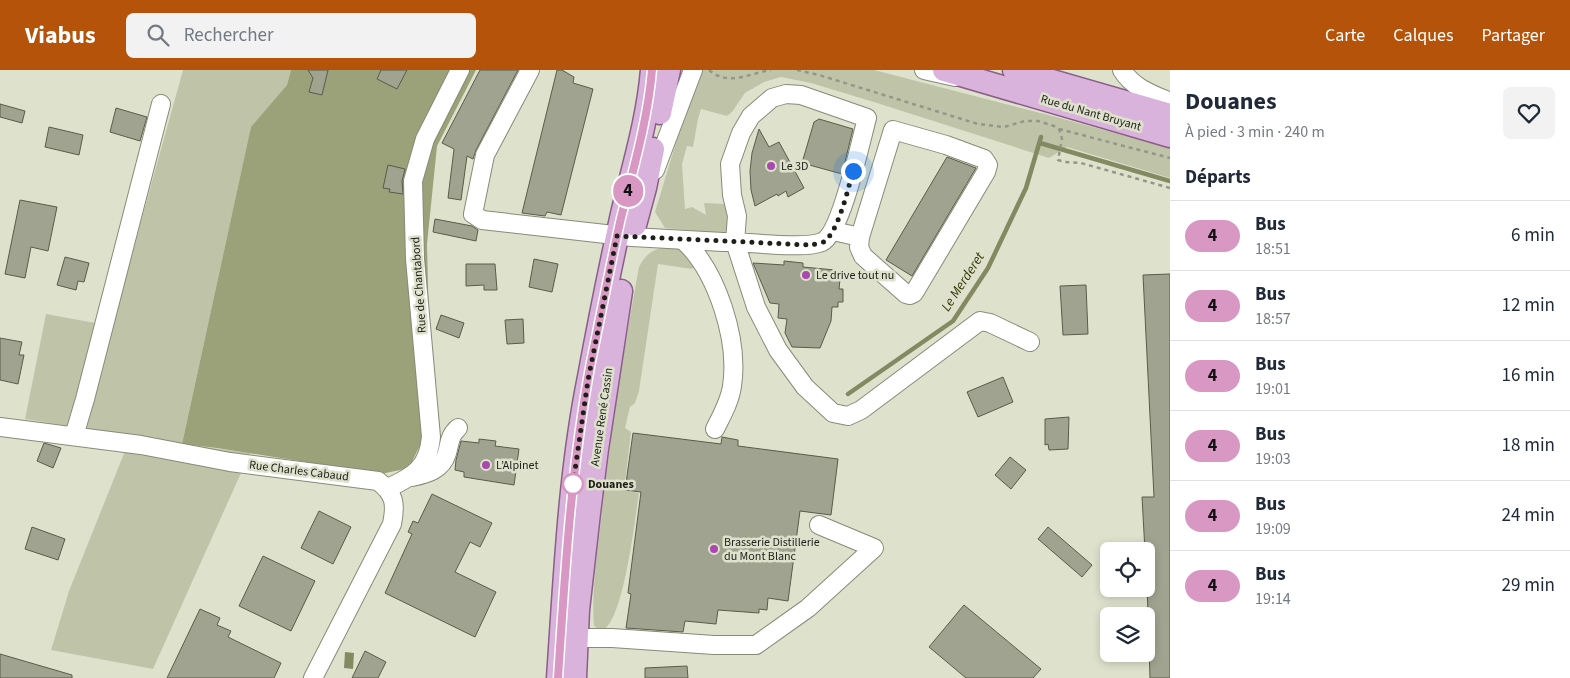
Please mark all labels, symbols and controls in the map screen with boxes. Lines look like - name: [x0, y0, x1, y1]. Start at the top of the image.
- search box: [126, 13, 476, 58]
- text: Viabus: [25, 18, 96, 53]
- icon: search: [144, 21, 172, 49]
- text: Rechercher: [184, 22, 274, 49]
- text: Carte: [1325, 23, 1365, 48]
- text: Calques: [1393, 23, 1453, 48]
- text: Partager: [1481, 23, 1545, 48]
- text: Douanes: [1185, 84, 1277, 119]
- button: heart: [1503, 87, 1555, 139]
- street label: Rue du Nant Bruyant: [1039, 91, 1143, 135]
- text: À pied · 3 min · 240 m: [1185, 121, 1325, 143]
- place label: Le 3D: [781, 158, 808, 175]
- your location: [841, 159, 866, 184]
- marker: Le 3D: [765, 160, 777, 172]
- text: Départs: [1185, 164, 1251, 191]
- line badge: 4: [612, 175, 644, 207]
- text: 4: [623, 178, 633, 203]
- text: Bus: [1255, 211, 1286, 238]
- text: 6 min: [1511, 222, 1555, 249]
- text: 4: [1208, 223, 1217, 248]
- street label: Rue de Chantabord: [407, 236, 431, 334]
- text: 18:51: [1255, 238, 1291, 260]
- water label: Le Merderet: [936, 248, 990, 316]
- place label: Le drive tout nu: [816, 267, 894, 284]
- marker: Le drive tout nu: [800, 269, 812, 281]
- text: Bus: [1255, 281, 1286, 308]
- text: 12 min: [1501, 292, 1555, 319]
- text: 4: [1208, 293, 1217, 318]
- text: 18:57: [1255, 308, 1291, 330]
- text: Bus: [1255, 351, 1286, 378]
- text: 16 min: [1501, 362, 1555, 389]
- text: 4: [1208, 363, 1217, 388]
- street label: Avenue René Cassin: [587, 367, 617, 467]
- text: 19:01: [1255, 378, 1291, 400]
- text: Bus: [1255, 421, 1286, 448]
- text: 18 min: [1501, 432, 1555, 459]
- text: 4: [1208, 433, 1217, 458]
- text: 19:03: [1255, 448, 1291, 470]
- street label: Rue Charles Cabaud: [248, 456, 350, 486]
- place label: L’Alpinet: [496, 457, 539, 474]
- marker: L’Alpinet: [480, 459, 492, 471]
- marker: Douanes: [562, 473, 584, 495]
- place label: Douanes: [588, 476, 634, 493]
- text: Bus: [1255, 491, 1286, 518]
- text: 24 min: [1501, 502, 1555, 529]
- text: 4: [1208, 503, 1217, 528]
- text: 19:09: [1255, 518, 1291, 540]
- place label: Brasserie Distillerie du Mont Blanc: [724, 534, 820, 565]
- map controls: [1100, 542, 1155, 662]
- button: locate: [1100, 542, 1155, 597]
- marker: Brasserie Distillerie du Mont Blanc: [708, 543, 720, 555]
- text: Bus: [1255, 561, 1286, 588]
- text: 29 min: [1501, 572, 1555, 599]
- text: 4: [1208, 573, 1217, 598]
- text: 19:14: [1255, 588, 1291, 610]
- button: layers: [1100, 607, 1155, 662]

